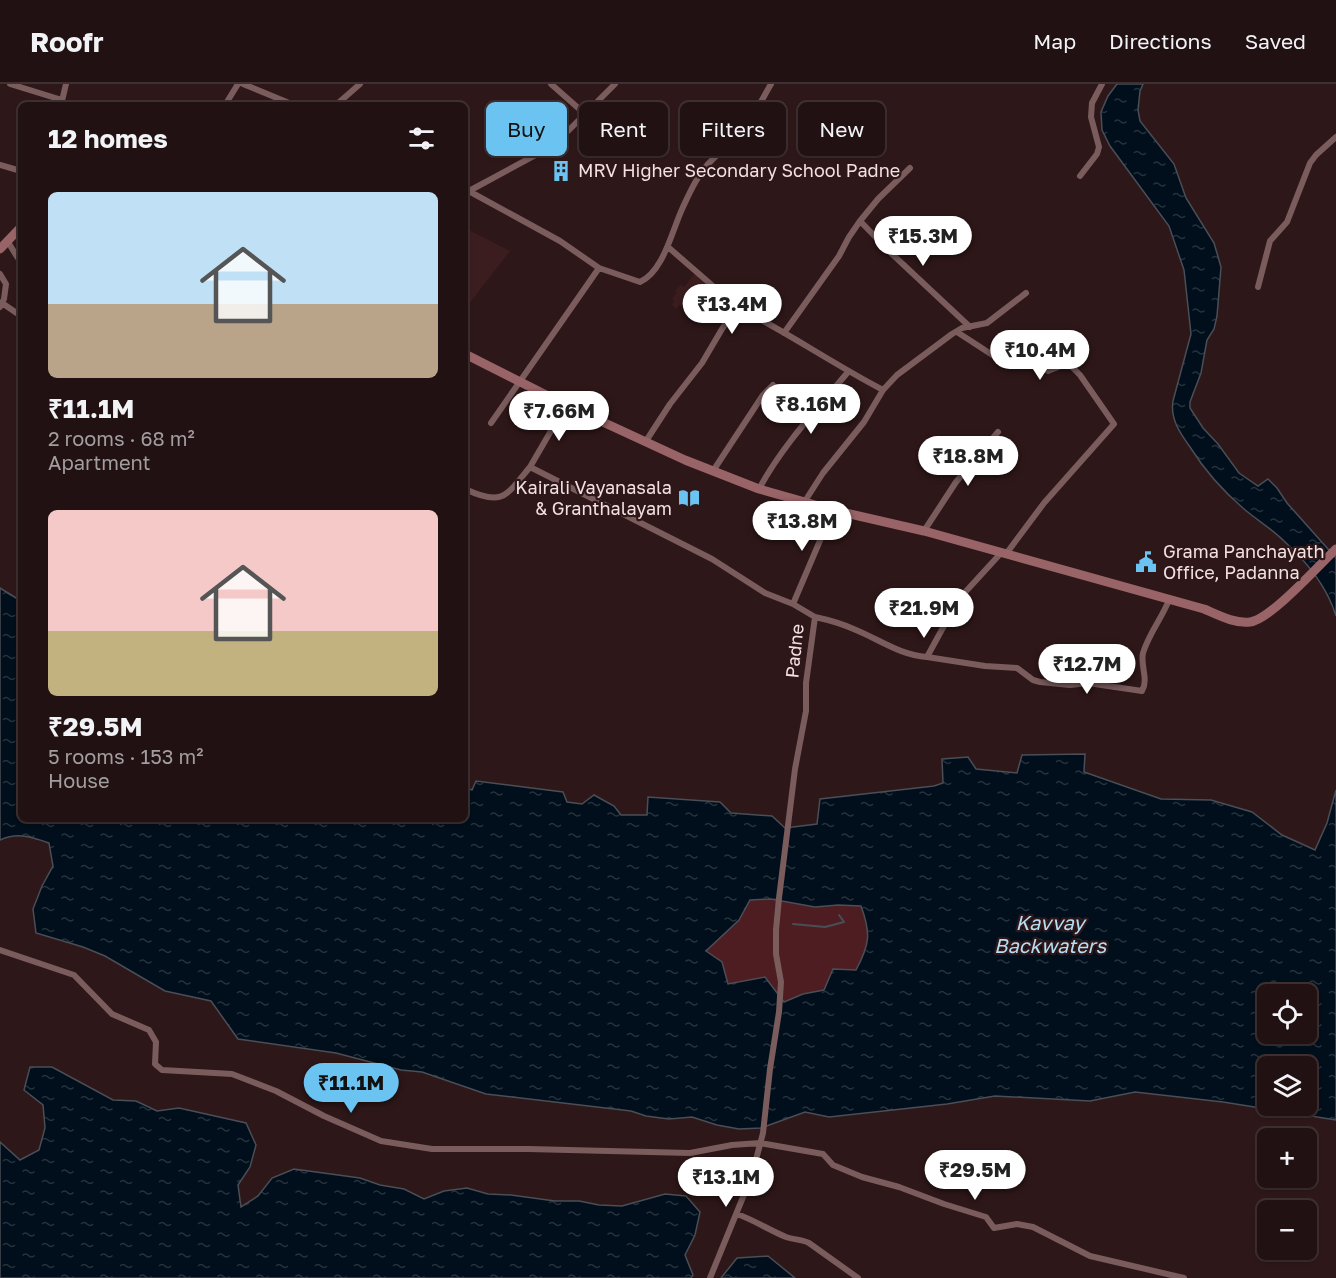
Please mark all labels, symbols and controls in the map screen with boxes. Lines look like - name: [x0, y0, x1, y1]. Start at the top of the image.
- text: Roofr: [30, 25, 104, 58]
- text: Map: [1033, 28, 1076, 54]
- text: Directions: [1109, 28, 1212, 54]
- text: Saved: [1245, 28, 1306, 54]
- chip: Buy: [486, 102, 567, 156]
- chip: Rent: [579, 102, 668, 156]
- chip: Filters: [680, 102, 786, 156]
- chip: New: [798, 102, 885, 156]
- icon: filters: [405, 122, 438, 155]
- text: 12 homes: [48, 123, 168, 154]
- building icon: MRV Higher Secondary School Padne: [549, 159, 573, 183]
- place label: MRV Higher Secondary School Padne: [578, 159, 900, 181]
- pin: ₹15.3M: [874, 216, 972, 267]
- text: ₹15.3M: [888, 223, 958, 247]
- icon: home: [189, 231, 297, 339]
- pin: ₹13.4M: [683, 284, 781, 335]
- text: ₹13.4M: [697, 291, 767, 315]
- pin: ₹10.4M: [991, 330, 1089, 381]
- text: ₹10.4M: [1004, 337, 1076, 361]
- pin: ₹8.16M: [762, 384, 860, 435]
- pin: ₹7.66M: [510, 391, 608, 442]
- text: ₹8.16M: [775, 391, 847, 415]
- text: ₹11.1M: [48, 393, 135, 424]
- text: ₹7.66M: [523, 398, 595, 422]
- text: 2 rooms · 68 m²: [48, 426, 195, 450]
- pin: ₹18.8M: [919, 436, 1017, 487]
- text: ₹18.8M: [932, 443, 1004, 467]
- text: Apartment: [48, 450, 151, 474]
- place label: Kairali Vayanasala & Granthalayam: [515, 476, 672, 519]
- library icon: Kairali Vayanasala & Granthalayam: [677, 486, 701, 510]
- pin: ₹13.8M: [753, 501, 851, 552]
- text: ₹13.8M: [767, 508, 837, 532]
- place label: Grama Panchayath Office, Padanna: [1163, 540, 1325, 583]
- icon: home: [189, 549, 297, 657]
- public building icon: Grama Panchayath Office, Padanna: [1134, 550, 1158, 574]
- pin: ₹21.9M: [875, 588, 973, 639]
- text: ₹21.9M: [889, 595, 959, 619]
- street label: Padne: [780, 623, 808, 679]
- pin: ₹12.7M: [1038, 644, 1136, 695]
- text: ₹12.7M: [1052, 651, 1122, 675]
- text: ₹29.5M: [48, 711, 143, 742]
- text: 5 rooms · 153 m²: [48, 744, 203, 768]
- text: House: [48, 768, 110, 792]
- water label: Kavvay Backwaters: [994, 910, 1107, 957]
- map controls: [1257, 984, 1317, 1260]
- button: locate: [1257, 984, 1317, 1044]
- button: layers: [1257, 1056, 1317, 1116]
- pin: ₹11.1M: [302, 1063, 400, 1114]
- text: ₹11.1M: [318, 1070, 384, 1094]
- button: +: [1257, 1128, 1317, 1188]
- pin: ₹29.5M: [926, 1150, 1024, 1201]
- pin: ₹13.1M: [677, 1157, 775, 1208]
- text: ₹29.5M: [939, 1157, 1011, 1181]
- text: ₹13.1M: [692, 1164, 760, 1188]
- button: −: [1257, 1200, 1317, 1260]

